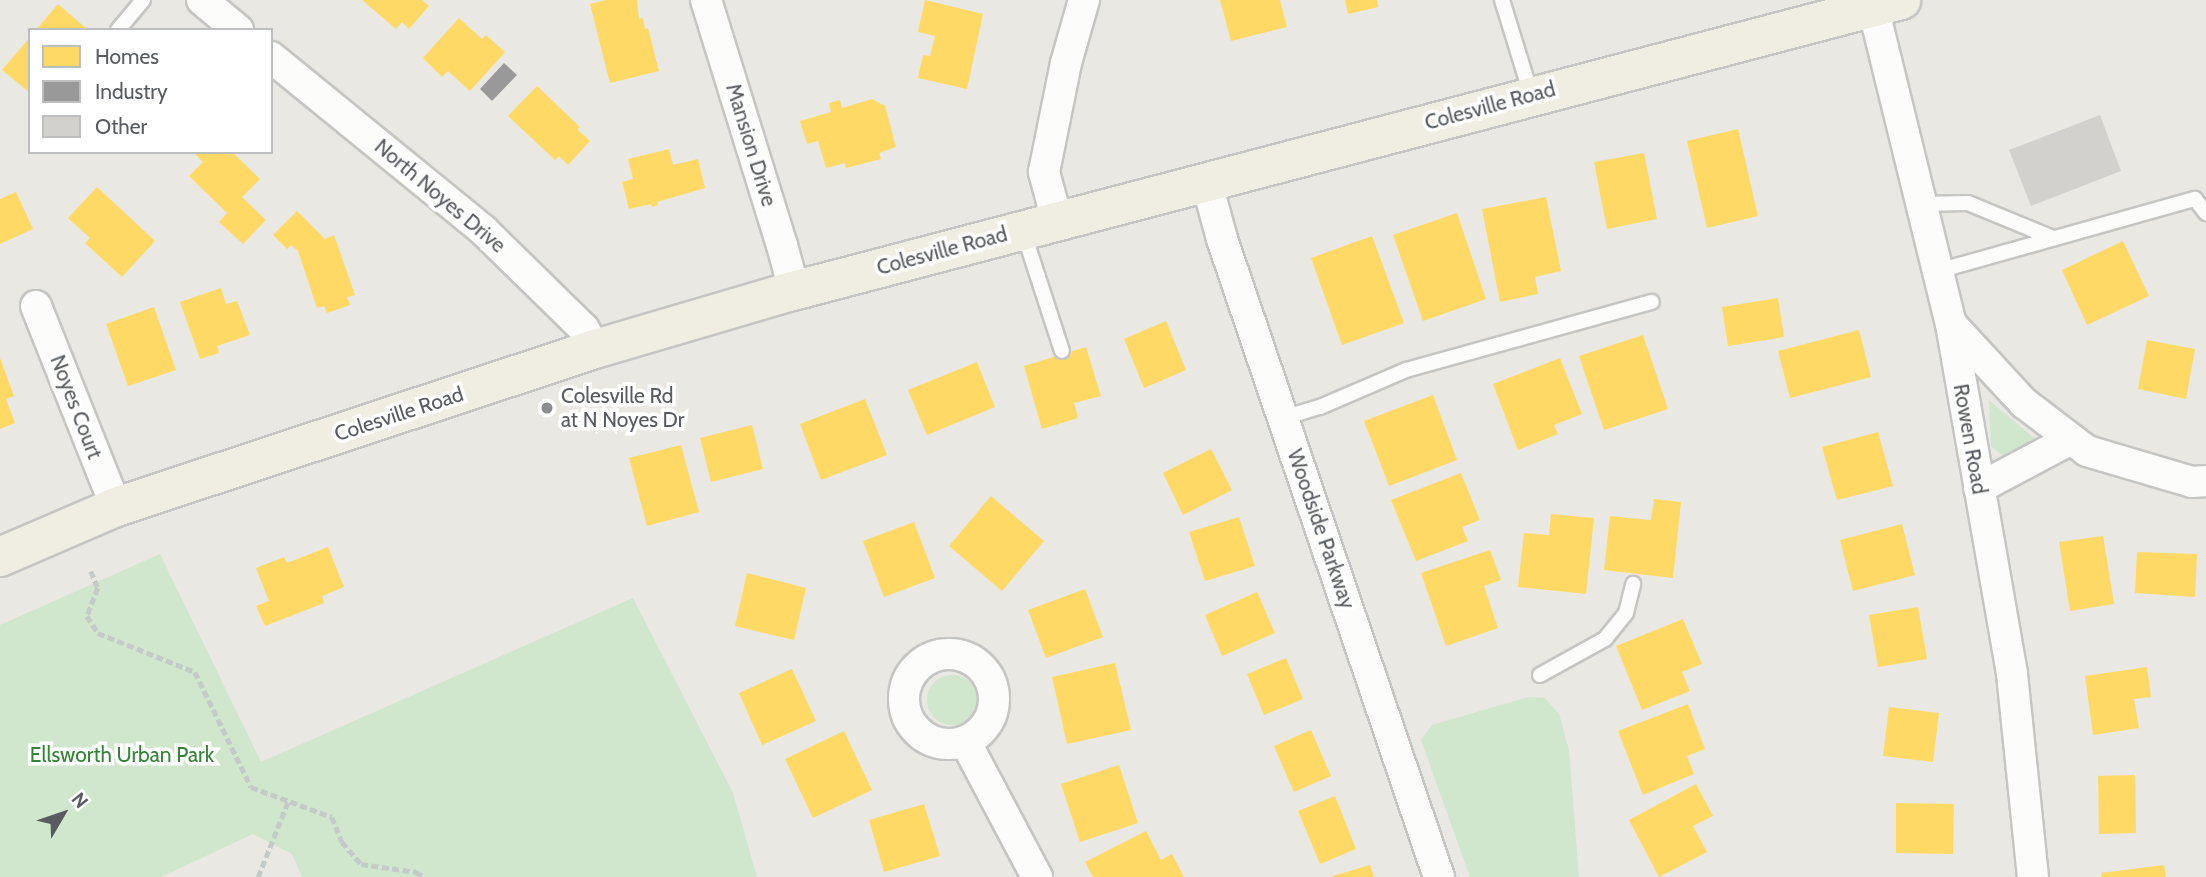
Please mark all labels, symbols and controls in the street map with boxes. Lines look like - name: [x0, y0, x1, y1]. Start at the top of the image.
- legend: [28, 28, 273, 154]
- text: Homes: [95, 44, 159, 69]
- street label: Colesville Road: [1422, 76, 1558, 136]
- text: Industry: [95, 79, 168, 104]
- street label: Mansion Drive: [720, 81, 782, 209]
- text: Other: [95, 114, 147, 139]
- street label: North Noyes Drive: [369, 134, 511, 258]
- street label: Colesville Road: [874, 221, 1010, 281]
- street label: Noyes Court: [45, 351, 107, 463]
- street label: Colesville Road: [331, 381, 467, 447]
- street label: Rowen Road: [1948, 382, 1992, 496]
- place label: Colesville Rd at N Noyes Dr: [561, 383, 684, 433]
- marker: Colesville Rd at N Noyes Dr: [539, 400, 555, 416]
- street label: Woodside Parkway: [1282, 446, 1360, 612]
- park label: Ellsworth Urban Park: [30, 742, 214, 768]
- north arrow: [28, 779, 98, 849]
- text: N: [67, 788, 93, 813]

